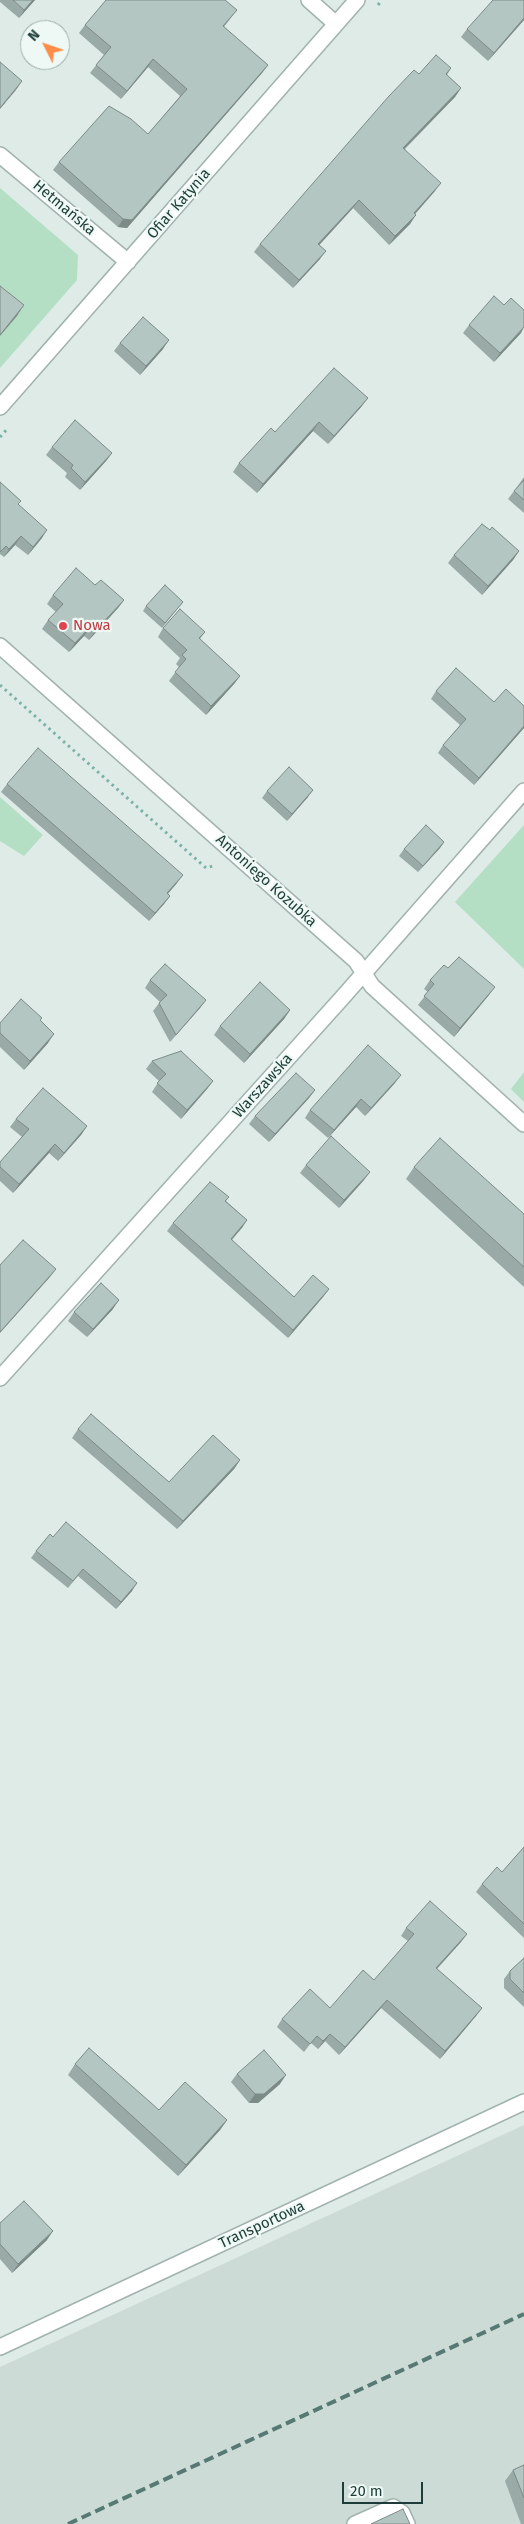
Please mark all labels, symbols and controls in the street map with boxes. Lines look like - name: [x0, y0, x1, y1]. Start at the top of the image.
- north arrow: [20, 20, 70, 70]
- text: N: [25, 26, 44, 45]
- street label: Ofiar Katynia: [143, 165, 215, 243]
- street label: Hetmańska: [29, 177, 99, 239]
- place label: Nowa: [73, 617, 111, 635]
- marker: Nowa: [57, 620, 69, 632]
- street label: Antoniego Kozubka: [212, 831, 320, 931]
- street label: Warszawska: [229, 1050, 297, 1122]
- street label: Transportowa: [216, 2197, 308, 2253]
- scale bar: [344, 2472, 425, 2504]
- text: 20 m: [350, 2482, 383, 2500]

